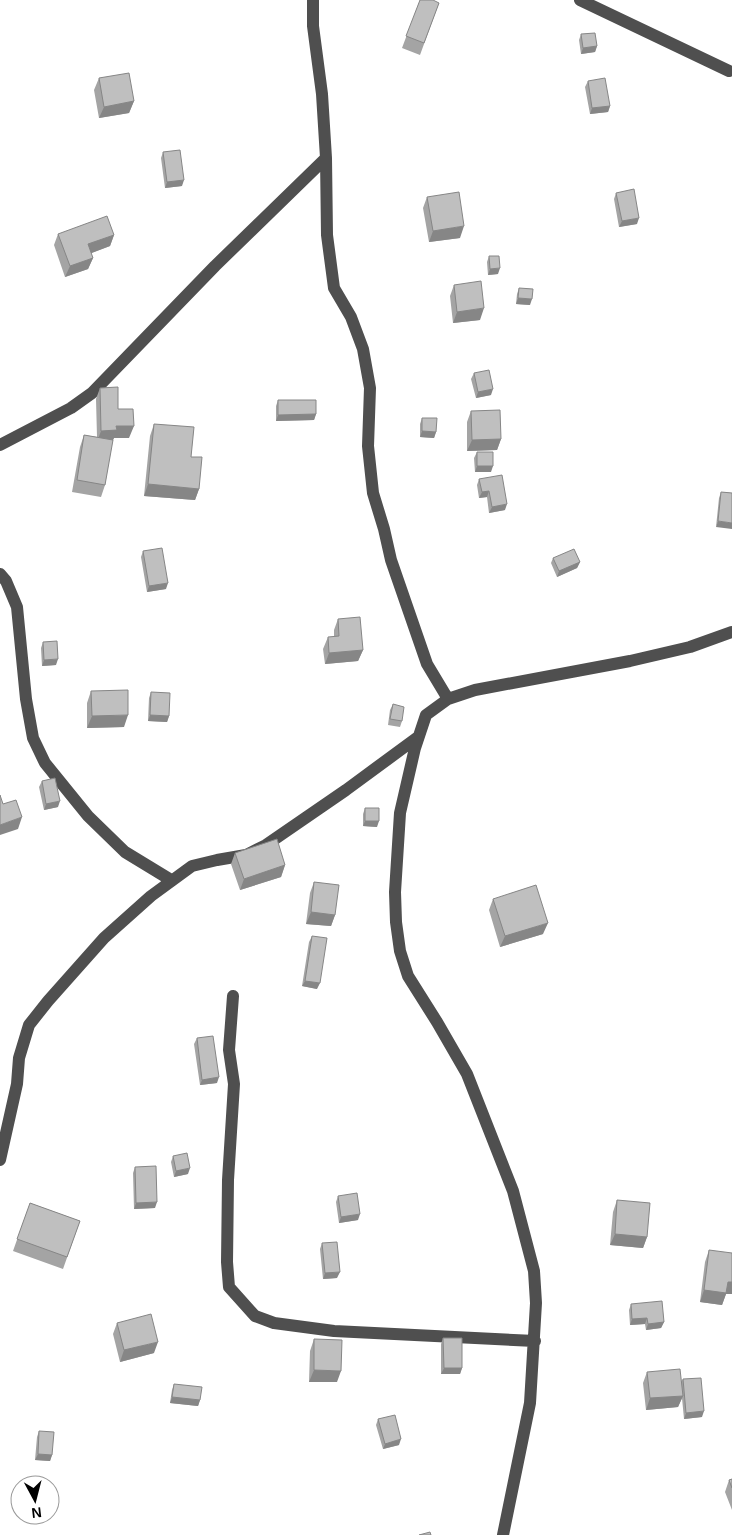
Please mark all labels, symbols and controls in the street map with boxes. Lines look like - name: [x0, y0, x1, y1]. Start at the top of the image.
- north arrow: [10, 1475, 60, 1525]
- text: N: [31, 1504, 43, 1521]

